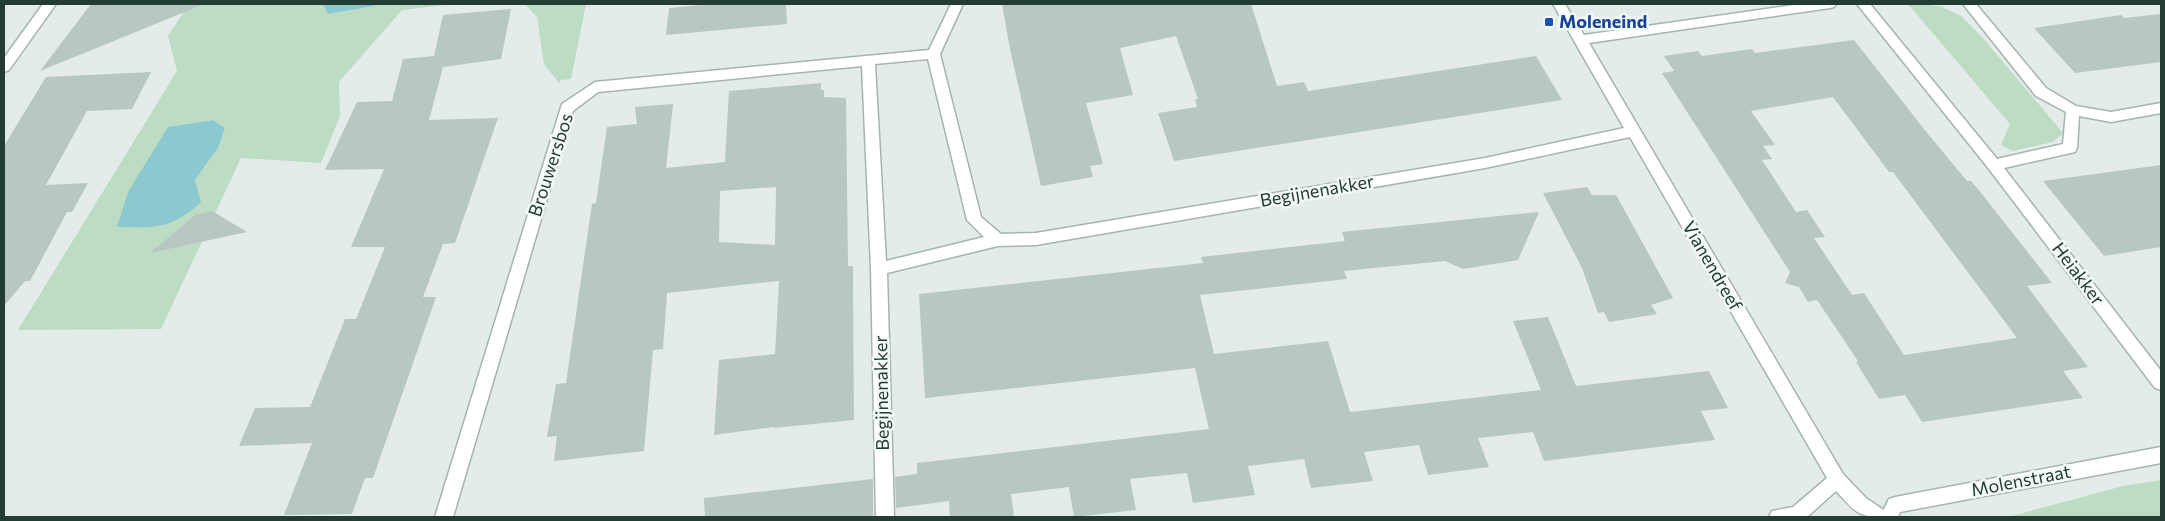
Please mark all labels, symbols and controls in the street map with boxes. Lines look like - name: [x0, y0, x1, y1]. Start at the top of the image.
- place label: Moleneind: [1559, 10, 1647, 32]
- marker: Moleneind: [1543, 16, 1555, 28]
- street label: Brouwersbos: [523, 110, 577, 219]
- street label: Begijnenakker: [1258, 169, 1376, 211]
- street label: Vianendreef: [1678, 217, 1748, 315]
- street label: Heiakker: [2048, 238, 2109, 309]
- street label: Begijnenakker: [869, 335, 893, 451]
- street label: Molenstraat: [1969, 460, 2073, 500]

